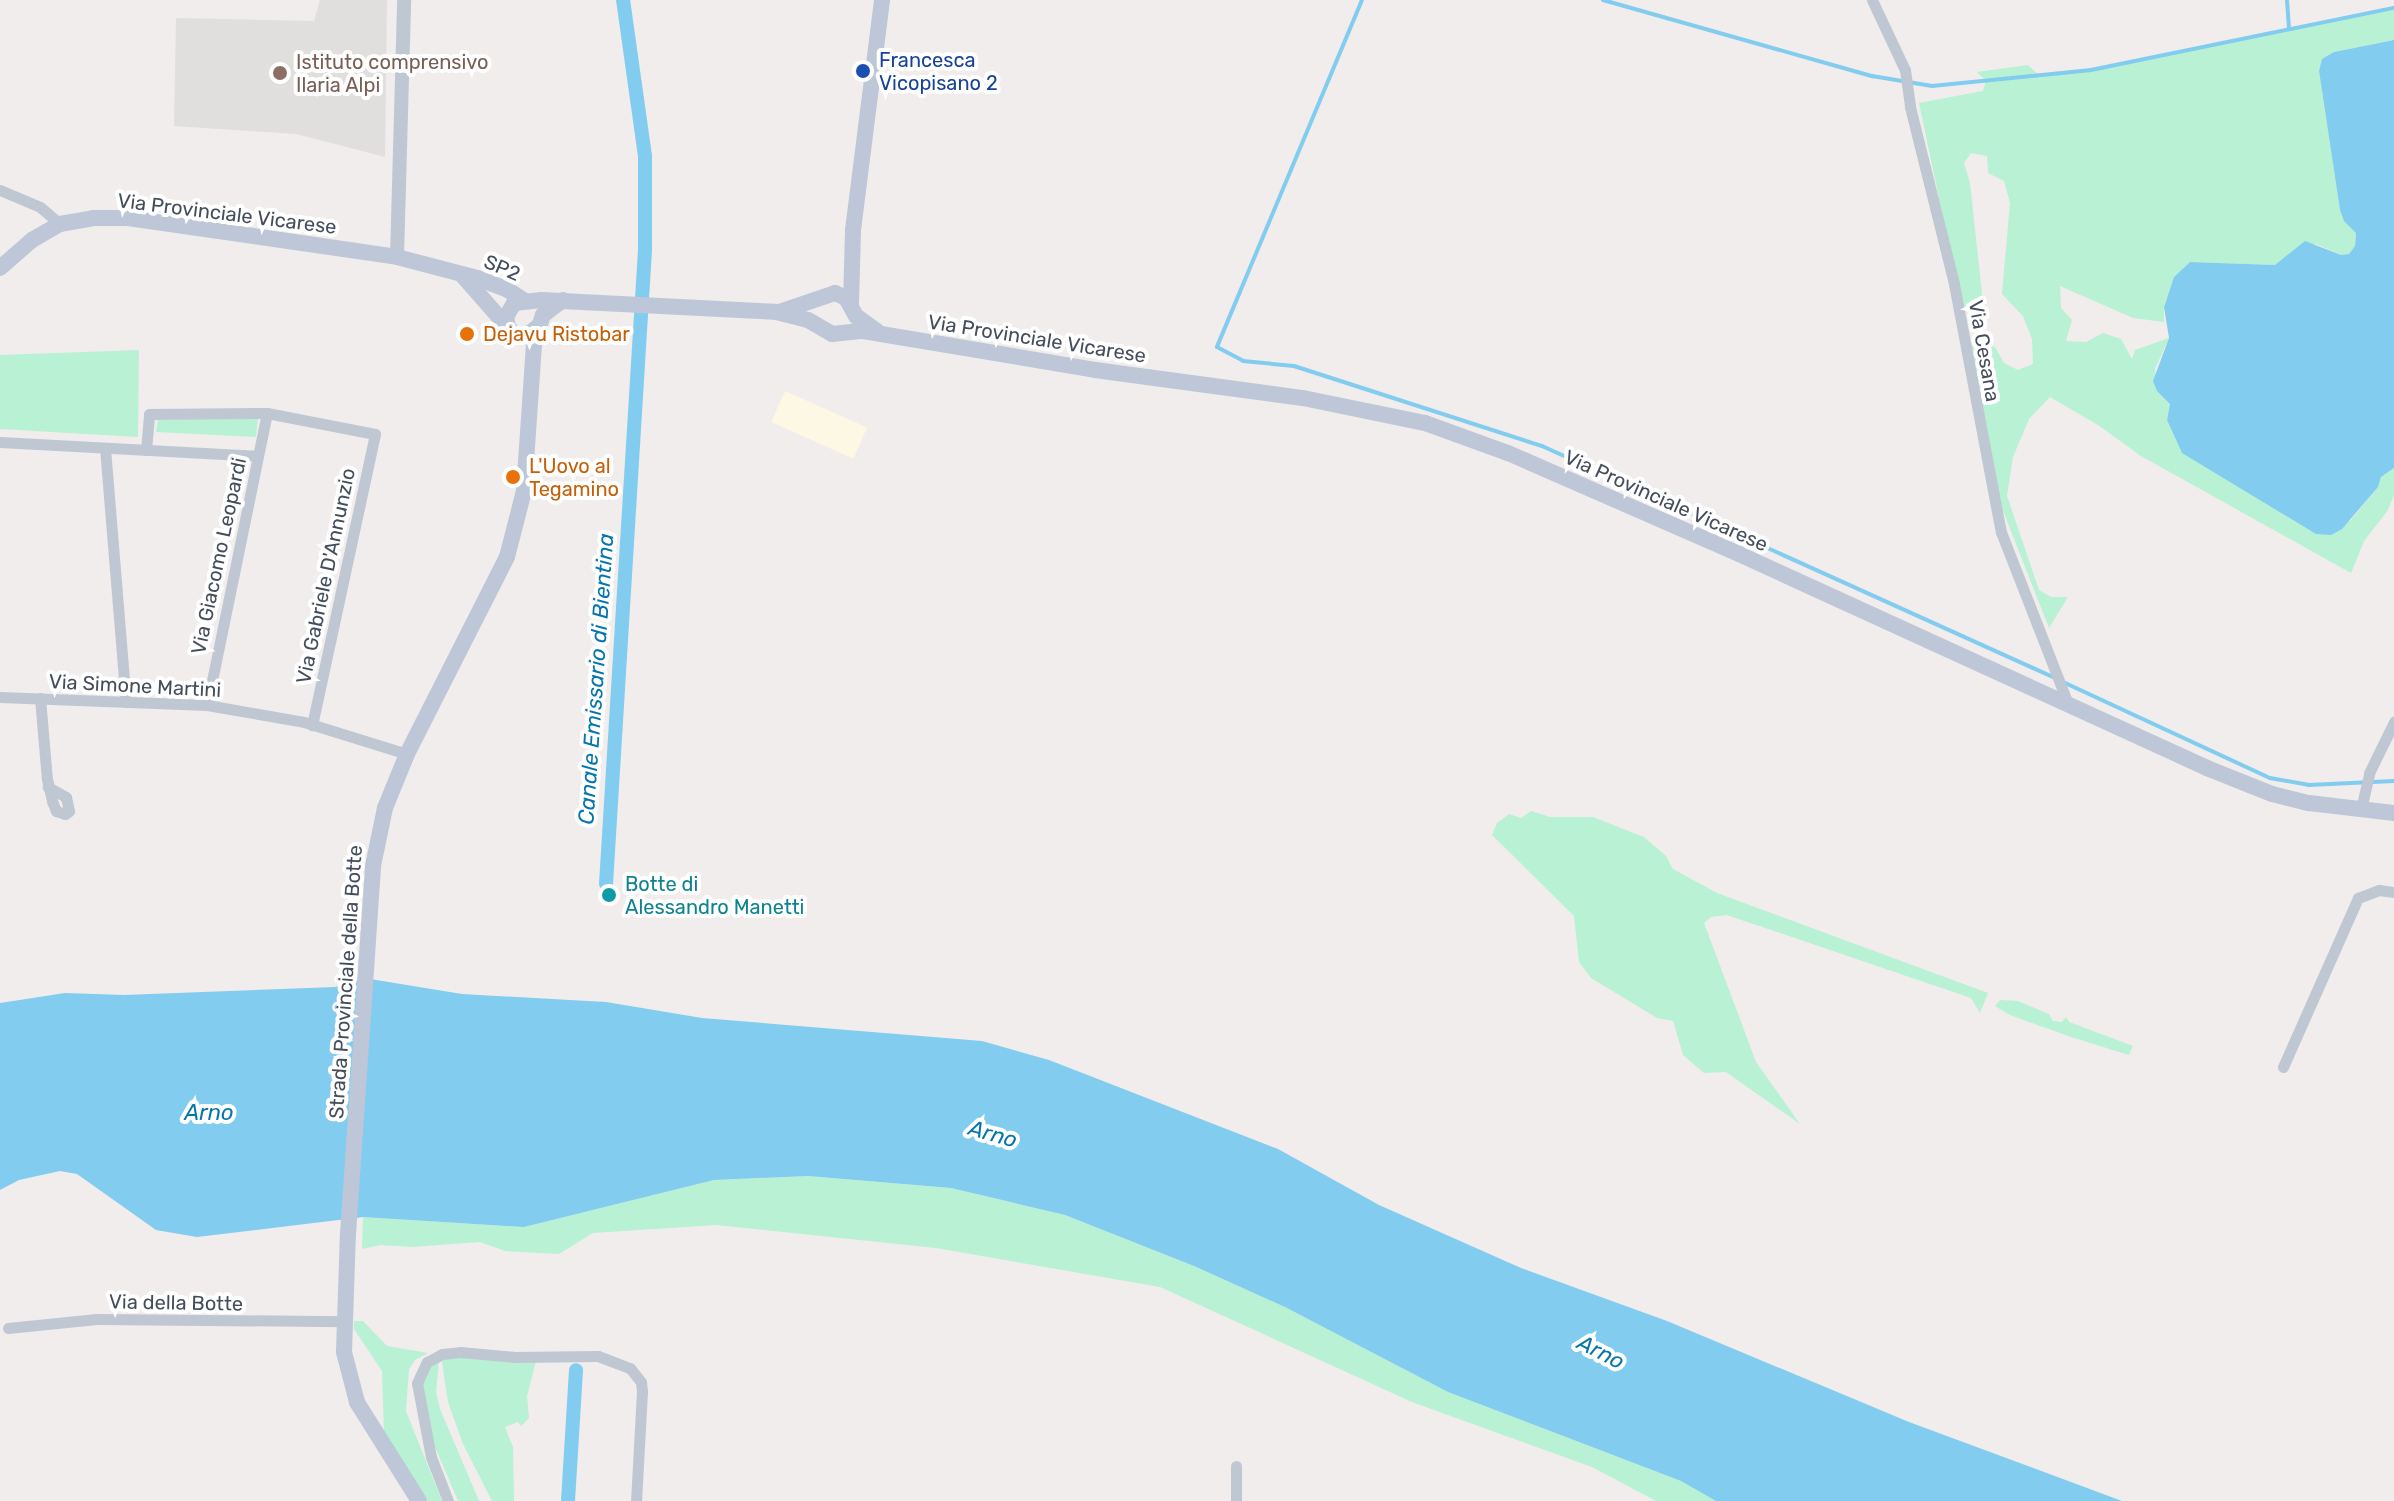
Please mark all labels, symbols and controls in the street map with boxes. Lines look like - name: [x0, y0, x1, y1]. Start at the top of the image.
- place label: Francesca Vicopisano 2: [879, 48, 998, 95]
- place label: Istituto comprensivo Ilaria Alpi: [296, 50, 489, 97]
- marker: Francesca Vicopisano 2: [854, 62, 872, 80]
- marker: Istituto comprensivo Ilaria Alpi: [271, 64, 289, 82]
- street label: Via Provinciale Vicarese: [116, 189, 338, 239]
- street label: SP2: [480, 250, 524, 286]
- street label: Via Cesana: [1963, 298, 2005, 404]
- street label: Via Provinciale Vicarese: [926, 310, 1148, 368]
- place label: Dejavu Ristobar: [483, 322, 630, 346]
- marker: Dejavu Ristobar: [458, 325, 476, 343]
- street label: Via Provinciale Vicarese: [1560, 445, 1772, 557]
- place label: L'Uovo al Tegamino: [529, 454, 619, 501]
- street label: Via Giacomo Leopardi: [186, 455, 252, 657]
- street label: Via Gabriele D'Annunzio: [291, 466, 361, 686]
- marker: L'Uovo al Tegamino: [504, 468, 522, 486]
- water label: Canale Emissario di Bientina: [573, 533, 619, 825]
- street label: Via Simone Martini: [48, 669, 222, 703]
- street label: Strada Provinciale della Botte: [324, 844, 368, 1120]
- place label: Botte di Alessandro Manetti: [625, 872, 804, 919]
- marker: Botte di Alessandro Manetti: [600, 886, 618, 904]
- water label: Arno: [184, 1100, 234, 1126]
- water label: Arno: [966, 1115, 1020, 1153]
- street label: Via della Botte: [109, 1290, 243, 1316]
- water label: Arno: [1573, 1329, 1629, 1375]

